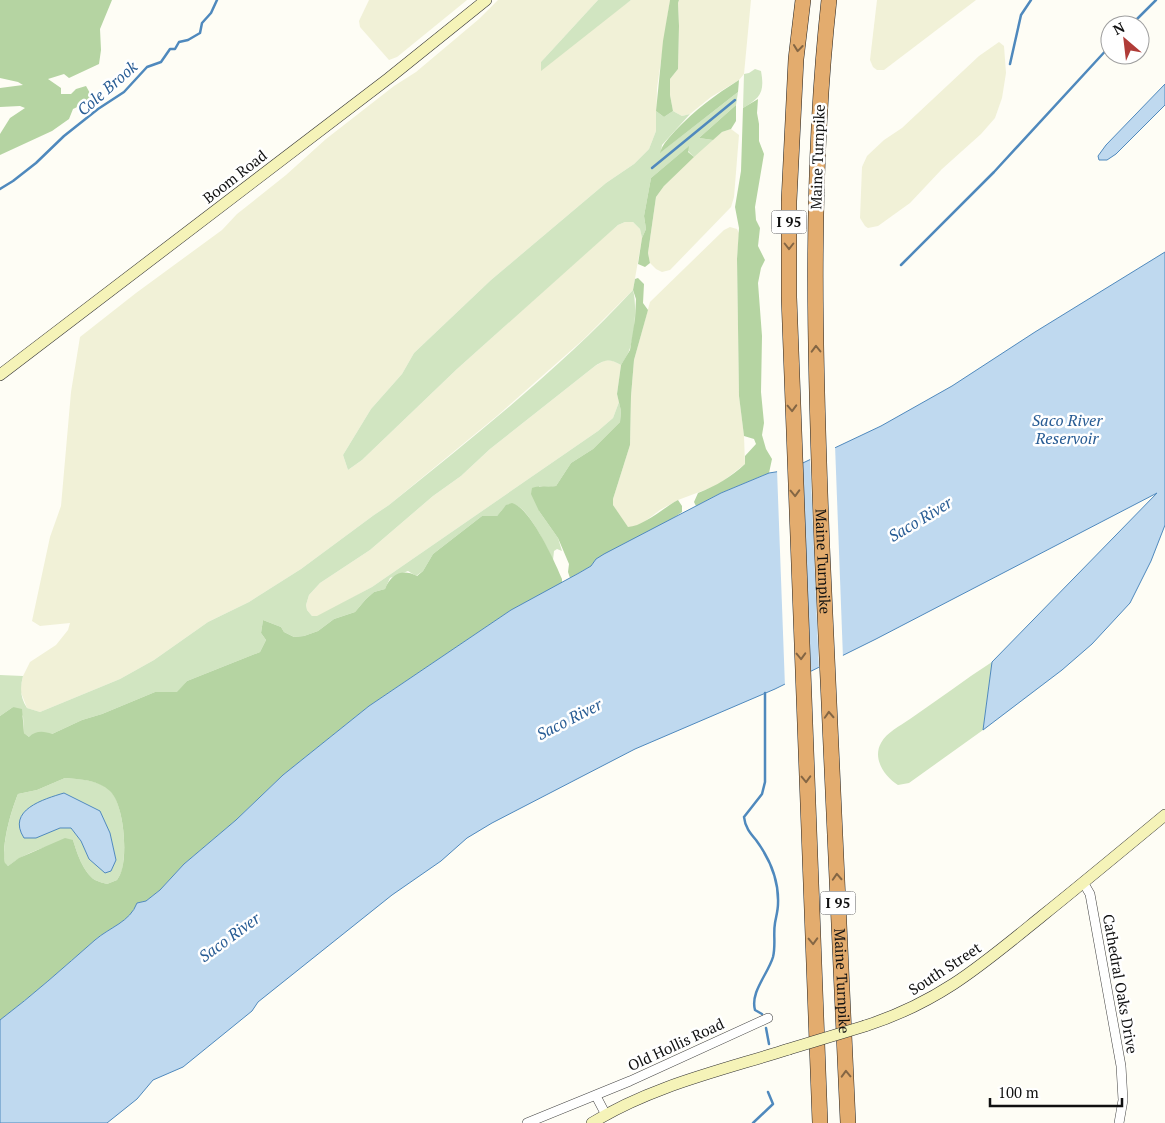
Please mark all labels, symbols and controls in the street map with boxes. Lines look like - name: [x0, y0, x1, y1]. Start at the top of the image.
- north arrow: [1100, 15, 1150, 65]
- text: N: [1110, 17, 1128, 39]
- one-way arrow: [793, 45, 804, 53]
- water label: Cole Brook: [72, 55, 142, 120]
- street label: Maine Turnpike: [805, 104, 829, 210]
- street label: Boom Road: [198, 145, 270, 207]
- road number: I 95: [772, 210, 806, 233]
- one-way arrow: [784, 242, 794, 250]
- one-way arrow: [811, 345, 821, 353]
- one-way arrow: [787, 404, 798, 412]
- water label: Saco River Reservoir: [1032, 409, 1103, 449]
- one-way arrow: [790, 489, 801, 497]
- water label: Saco River: [884, 491, 957, 547]
- street label: Maine Turnpike: [812, 508, 836, 615]
- one-way arrow: [796, 652, 807, 660]
- water label: Saco River: [533, 693, 606, 745]
- one-way arrow: [824, 710, 834, 718]
- one-way arrow: [801, 775, 812, 783]
- one-way arrow: [832, 873, 842, 880]
- road number: I 95: [820, 891, 856, 914]
- water label: Saco River: [194, 907, 265, 967]
- street label: Cathedral Oaks Drive: [1099, 913, 1143, 1055]
- street label: Maine Turnpike: [830, 928, 855, 1034]
- street label: South Street: [904, 937, 985, 999]
- one-way arrow: [807, 938, 818, 946]
- street label: Old Hollis Road: [624, 1013, 727, 1075]
- one-way arrow: [840, 1070, 851, 1078]
- scale bar: [990, 1076, 1122, 1108]
- text: 100 m: [998, 1082, 1039, 1102]

